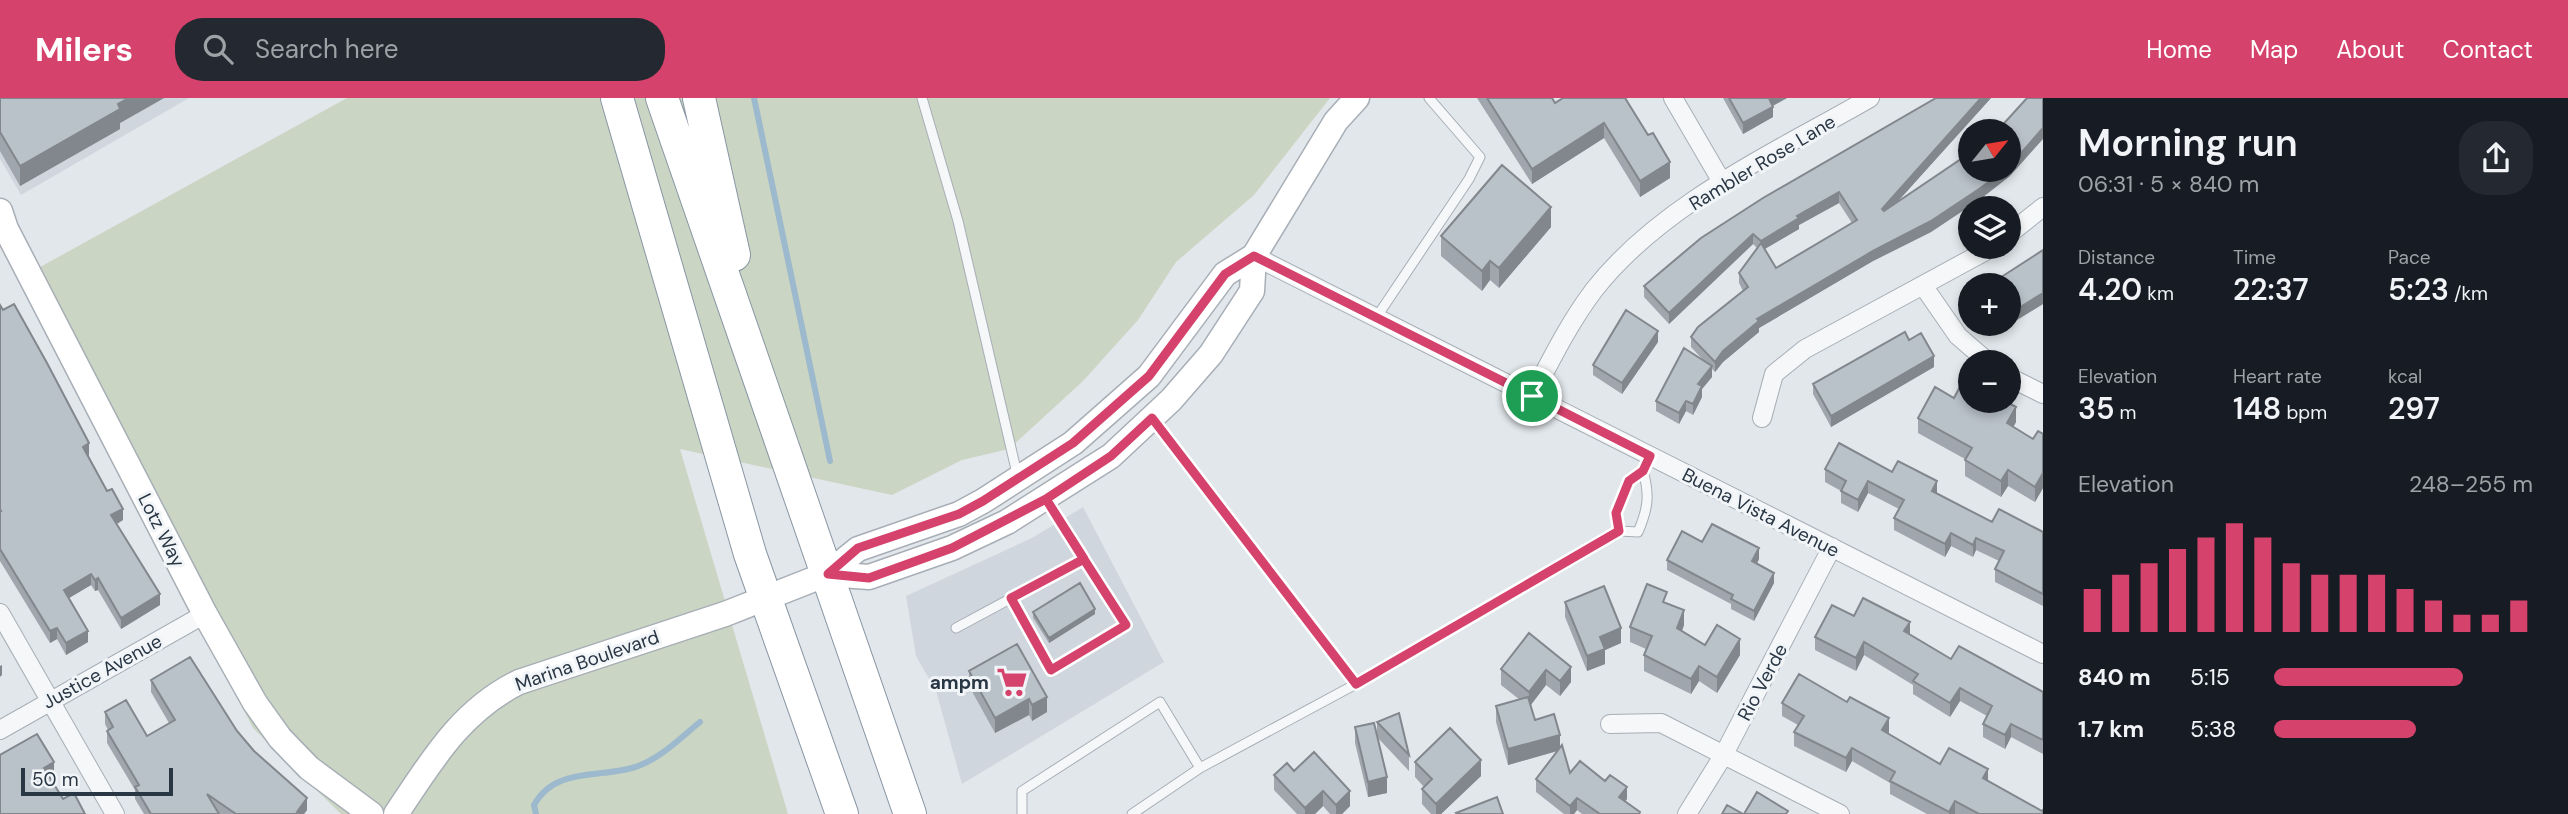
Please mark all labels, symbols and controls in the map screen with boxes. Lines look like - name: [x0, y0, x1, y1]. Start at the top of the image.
- search box: [175, 18, 665, 81]
- text: Milers: [35, 28, 133, 71]
- icon: search: [199, 30, 237, 68]
- text: Search here: [255, 32, 398, 66]
- text: Home: [2146, 34, 2212, 65]
- text: Map: [2250, 34, 2298, 65]
- text: About: [2336, 34, 2405, 65]
- text: Contact: [2443, 34, 2533, 65]
- street label: Rambler Rose Lane: [1684, 109, 1840, 216]
- text: Morning run: [2078, 118, 2298, 168]
- north arrow: [1958, 119, 2021, 182]
- map controls: [1958, 119, 2021, 413]
- button: share: [2459, 121, 2533, 195]
- text: 06:31 · 5 × 840 m: [2078, 169, 2259, 199]
- button: layers: [1958, 196, 2021, 259]
- text: Distance: [2078, 245, 2155, 270]
- text: Time: [2233, 245, 2276, 270]
- text: Pace: [2388, 245, 2431, 270]
- text: 4.20: [2078, 270, 2142, 309]
- text: 22:37: [2233, 270, 2309, 309]
- text: 5:23: [2388, 270, 2449, 309]
- button: +: [1958, 273, 2021, 336]
- text: km: [2142, 281, 2174, 306]
- text: /km: [2449, 281, 2488, 306]
- button: −: [1958, 350, 2021, 413]
- text: Elevation: [2078, 364, 2157, 389]
- text: Heart rate: [2233, 364, 2322, 389]
- text: kcal: [2388, 364, 2422, 389]
- pin: [1502, 366, 1562, 426]
- icon: arrive: [1513, 377, 1551, 415]
- text: 35: [2078, 389, 2115, 428]
- text: 148: [2233, 389, 2281, 428]
- text: 297: [2388, 389, 2440, 428]
- text: m: [2115, 400, 2137, 425]
- text: bpm: [2281, 400, 2327, 425]
- street label: Buena Vista Avenue: [1678, 462, 1844, 563]
- text: Elevation: [2078, 469, 2174, 499]
- text: 248–255 m: [2409, 469, 2533, 499]
- street label: Lotz Way: [132, 489, 191, 572]
- street label: Marina Boulevard: [512, 624, 663, 697]
- street label: Justice Avenue: [38, 628, 166, 715]
- street label: Rio Verde: [1732, 639, 1793, 725]
- text: 840 m: [2078, 662, 2151, 692]
- text: 5:15: [2190, 662, 2230, 692]
- supermarket icon: ampm: [995, 665, 1029, 699]
- place label: ampm: [930, 670, 989, 695]
- text: 1.7 km: [2078, 714, 2144, 744]
- text: 5:38: [2190, 714, 2236, 744]
- scale bar: [21, 765, 173, 797]
- text: 50 m: [32, 767, 79, 792]

